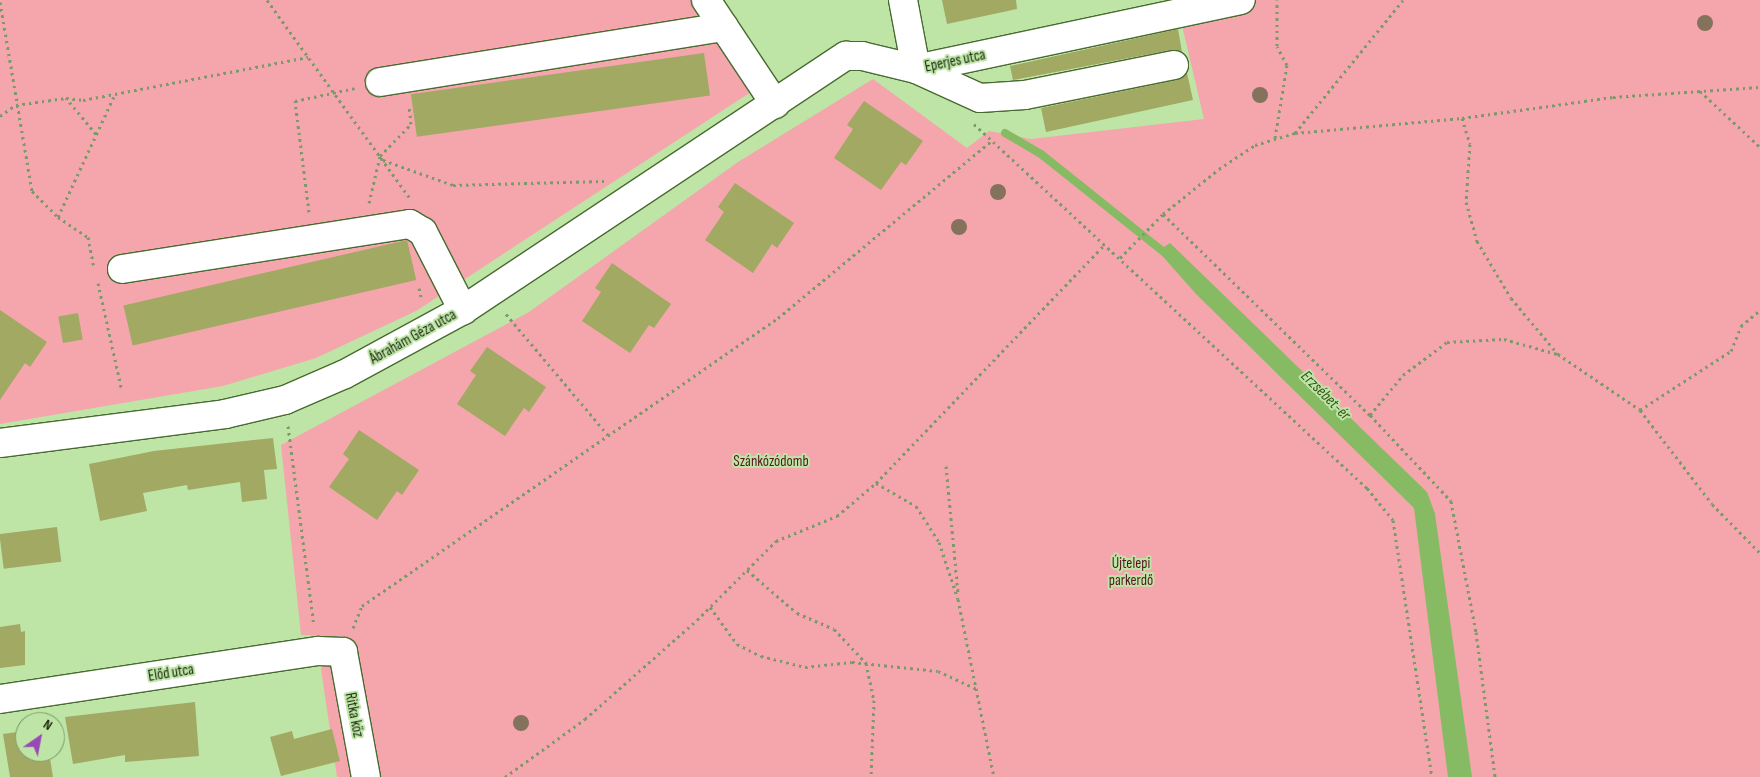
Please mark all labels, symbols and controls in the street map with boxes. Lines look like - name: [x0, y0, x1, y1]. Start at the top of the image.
- street label: Eperjes utca: [923, 46, 987, 76]
- street label: Ábrahám Géza utca: [367, 306, 459, 368]
- water label: Erzsébet-ér: [1296, 367, 1354, 425]
- park label: Szánkózódomb: [733, 453, 809, 471]
- park label: Újtelepi parkerdő: [1109, 554, 1153, 589]
- street label: Előd utca: [147, 661, 195, 685]
- street label: Ritka köz: [341, 691, 367, 739]
- north arrow: [15, 712, 65, 762]
- text: N: [40, 716, 56, 734]

